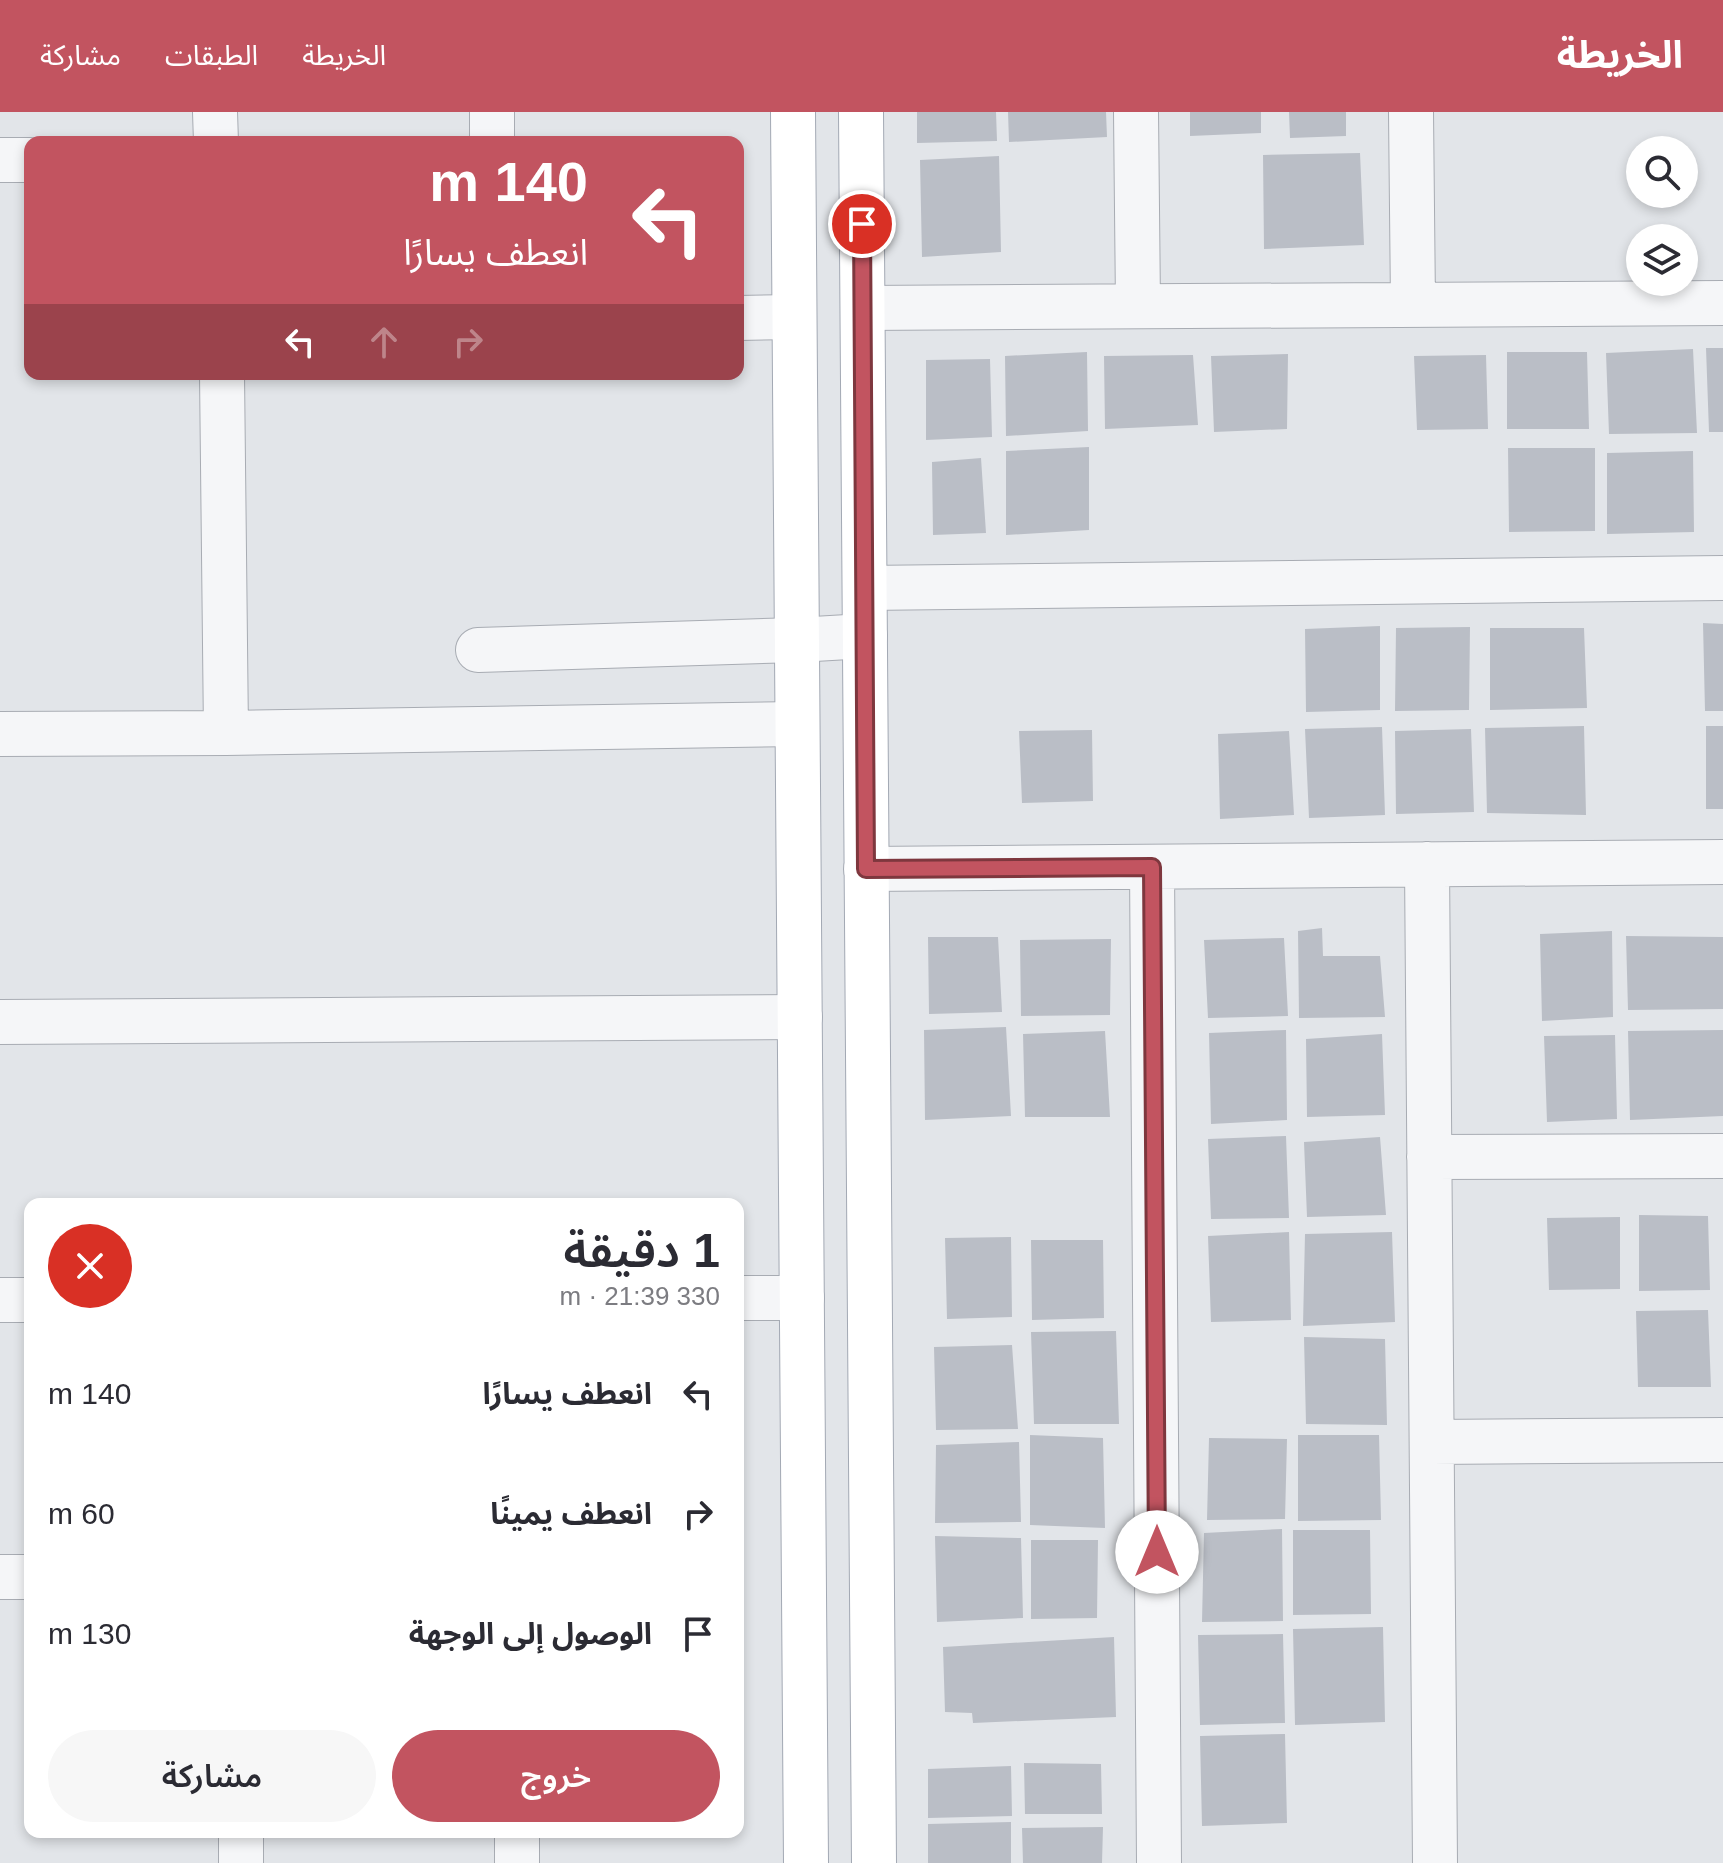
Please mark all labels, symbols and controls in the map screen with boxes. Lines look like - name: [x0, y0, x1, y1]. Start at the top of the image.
- text: الخريطة: [1557, 34, 1683, 76]
- text: مشاركة: [40, 40, 121, 71]
- text: الطبقات: [165, 40, 258, 71]
- text: الخريطة: [302, 40, 386, 71]
- map controls: [1626, 136, 1698, 296]
- button: search: [1626, 136, 1698, 208]
- text: 140 m: [429, 150, 588, 213]
- icon: left: [616, 168, 720, 272]
- pin: [828, 190, 896, 258]
- icon: arrive: [840, 202, 884, 246]
- button: layers: [1626, 224, 1698, 296]
- text: انعطف يسارًا: [403, 232, 588, 273]
- icon: left: [278, 320, 322, 364]
- icon: ahead: [362, 320, 406, 364]
- icon: right: [446, 320, 490, 364]
- button: close: [48, 1224, 132, 1308]
- text: 1 دقيقة: [564, 1224, 720, 1277]
- text: 330 m · 21:39: [560, 1281, 720, 1311]
- icon: left: [676, 1372, 720, 1416]
- text: 140 m: [48, 1377, 131, 1410]
- text: انعطف يسارًا: [483, 1377, 652, 1410]
- icon: right: [676, 1492, 720, 1536]
- text: 60 m: [48, 1497, 115, 1530]
- text: انعطف يمينًا: [490, 1497, 652, 1530]
- position arrow: [1115, 1510, 1199, 1594]
- icon: arrive: [676, 1612, 720, 1656]
- text: 130 m: [48, 1617, 131, 1650]
- text: الوصول إلى الوجهة: [409, 1617, 652, 1650]
- button: مشاركة: [48, 1730, 376, 1822]
- button: خروج: [392, 1730, 720, 1822]

